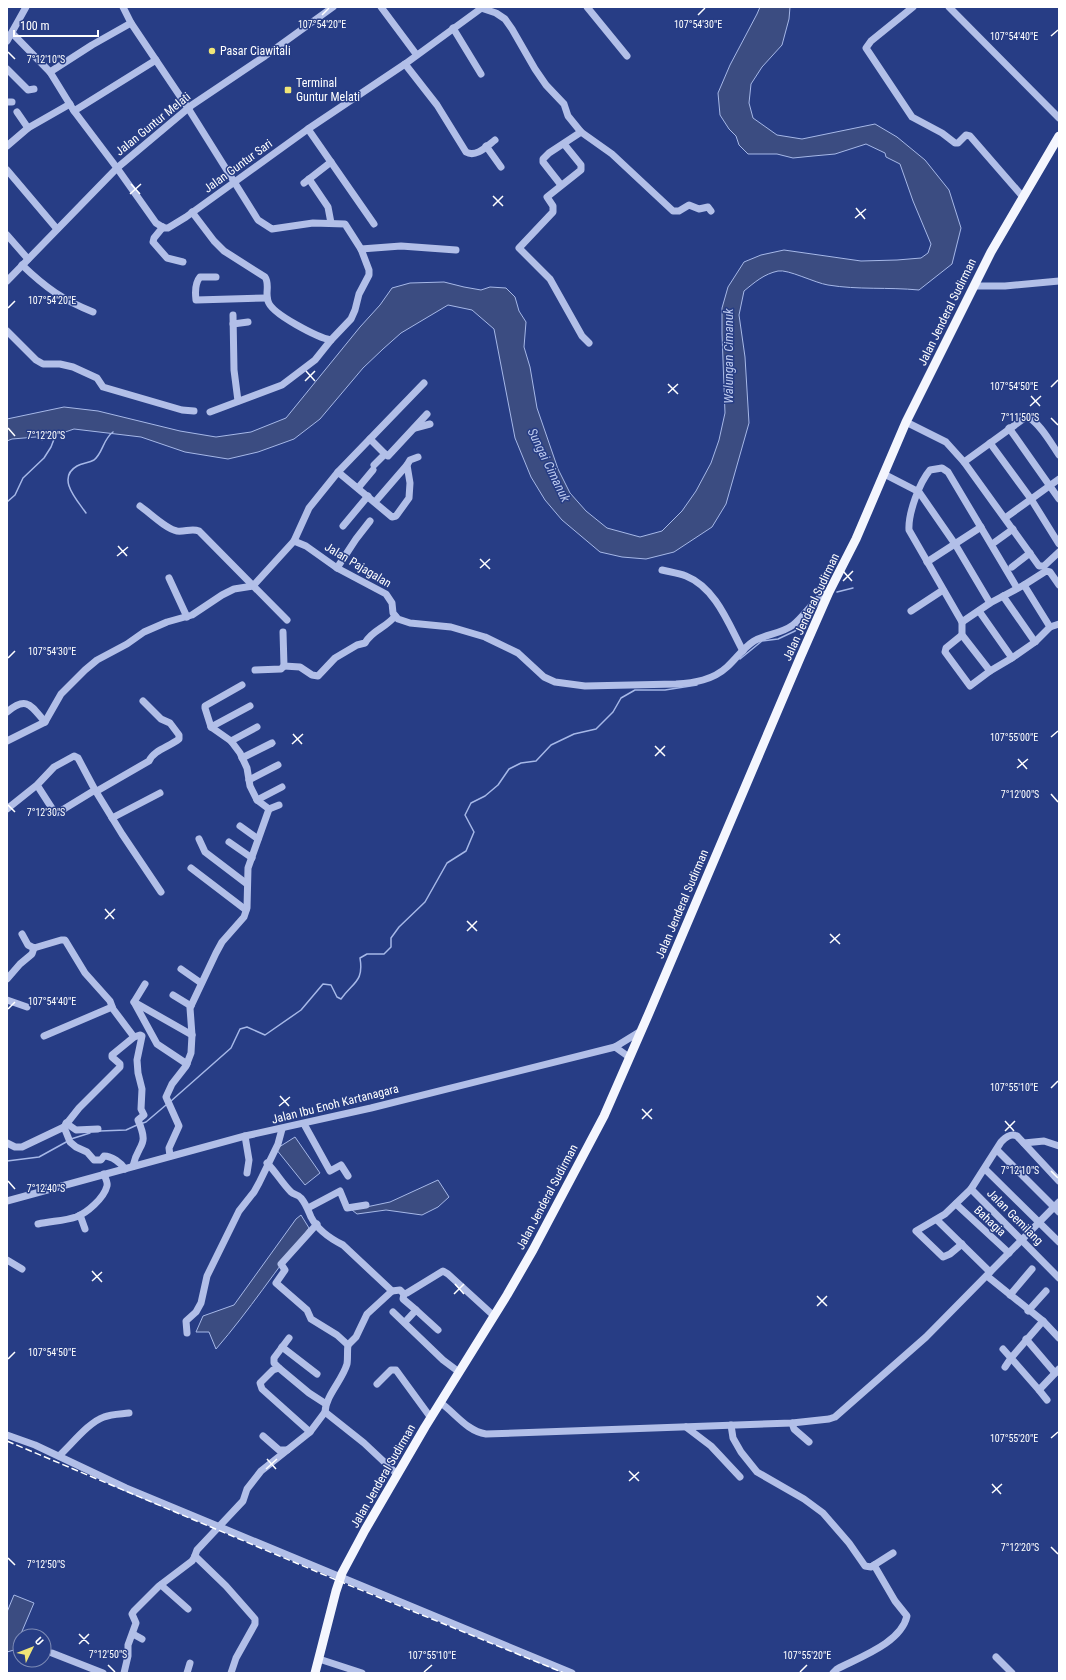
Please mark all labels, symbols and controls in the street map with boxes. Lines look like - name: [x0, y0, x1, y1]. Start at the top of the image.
- scale bar: [14, 12, 98, 38]
- text: 100 m: [20, 19, 50, 33]
- text: 107°54'20"E: [298, 19, 346, 30]
- text: 107°54'30"E: [674, 19, 722, 30]
- text: 107°54'40"E: [990, 31, 1038, 42]
- place label: Pasar Ciawitali: [220, 44, 291, 58]
- marker: Pasar Ciawitali: [207, 46, 217, 56]
- text: 7°12'10"S: [27, 54, 65, 65]
- place label: Terminal Guntur Melati: [296, 76, 360, 104]
- marker: Terminal Guntur Melati: [283, 85, 293, 95]
- street label: Jalan Guntur Melati: [113, 89, 193, 159]
- street label: Jalan Guntur Sari: [201, 136, 275, 196]
- street label: Jalan Jenderal Sudirman: [915, 256, 979, 368]
- text: 107°54'20"E: [28, 295, 76, 306]
- water label: Walungan Cimanuk: [721, 308, 736, 404]
- text: 107°54'50"E: [990, 381, 1038, 392]
- text: 7°11'50"S: [1001, 412, 1039, 423]
- water label: Sungai Cimanuk: [525, 426, 573, 505]
- text: 7°12'20"S: [27, 430, 65, 441]
- street label: Jalan Pajagalan: [322, 540, 394, 591]
- street label: Jalan Jenderal Sudirman: [780, 551, 842, 663]
- text: 107°54'30"E: [28, 646, 76, 657]
- text: 107°55'00"E: [990, 732, 1038, 743]
- text: 7°12'00"S: [1001, 789, 1039, 800]
- text: 7°12'30"S: [27, 807, 65, 818]
- street label: Jalan Jenderal Sudirman: [653, 847, 711, 961]
- text: 107°54'40"E: [28, 996, 76, 1007]
- street label: Jalan Ibu Enoh Kartanagara: [270, 1081, 400, 1127]
- text: 107°55'10"E: [990, 1082, 1038, 1093]
- street label: Jalan Jenderal Sudirman: [513, 1142, 581, 1252]
- text: 7°12'10"S: [1001, 1165, 1039, 1176]
- text: 7°12'40"S: [27, 1183, 65, 1194]
- street label: Jalan Gemilang: [984, 1186, 1046, 1248]
- street label: Bahagia: [971, 1203, 1009, 1239]
- text: 107°54'50"E: [28, 1347, 76, 1358]
- street label: Jalan Jenderal Sudirman: [348, 1422, 418, 1530]
- text: 107°55'20"E: [990, 1433, 1038, 1444]
- text: 7°12'20"S: [1001, 1542, 1039, 1553]
- text: 7°12'50"S: [27, 1559, 65, 1570]
- north arrow: [12, 1628, 52, 1668]
- text: U: [32, 1635, 46, 1648]
- text: 7°12'50"S: [89, 1649, 127, 1660]
- text: 107°55'10"E: [408, 1650, 456, 1661]
- text: 107°55'20"E: [783, 1650, 831, 1661]

